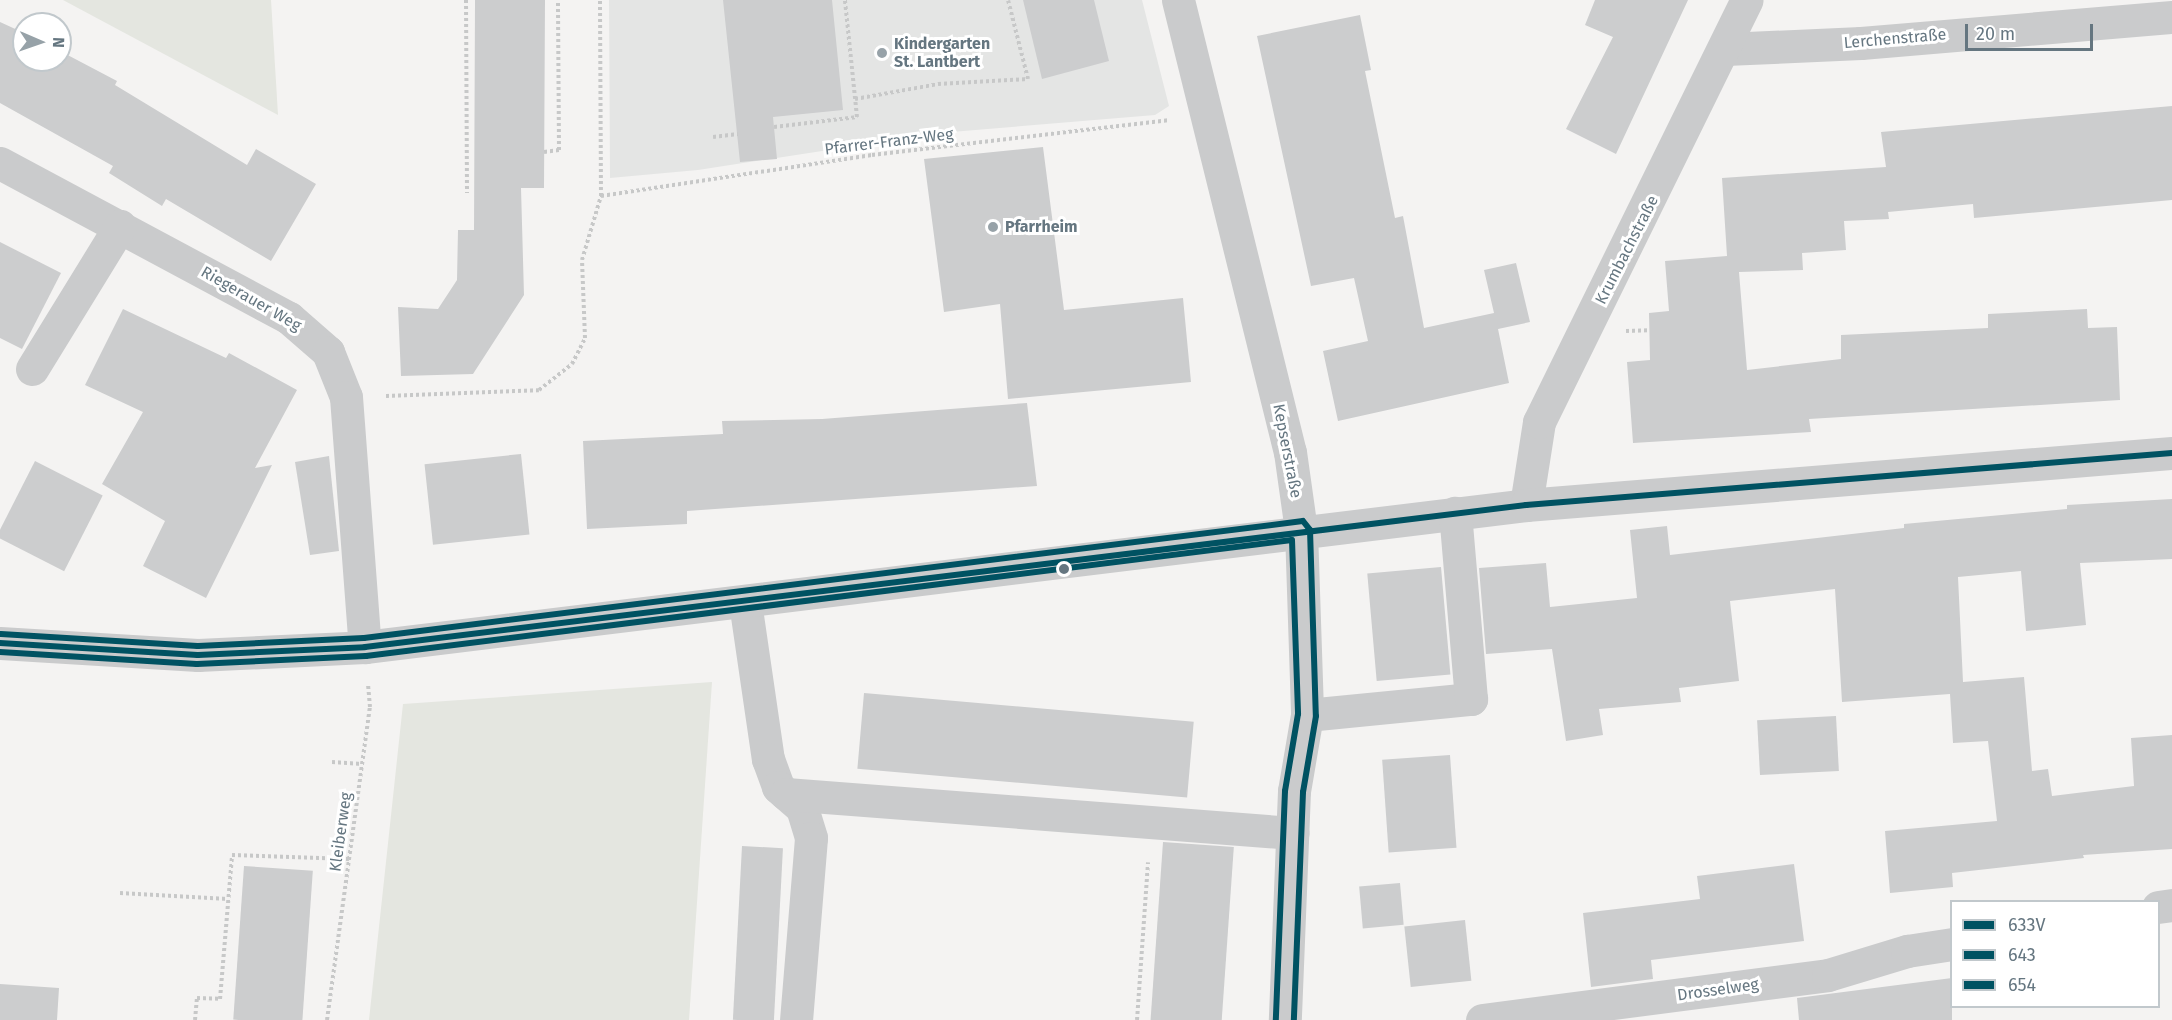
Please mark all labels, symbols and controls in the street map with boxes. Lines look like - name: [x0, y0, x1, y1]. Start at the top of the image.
- north arrow: [12, 12, 72, 72]
- scale bar: [1968, 12, 2096, 50]
- text: 20 m: [1976, 23, 2015, 45]
- street label: Lerchenstraße: [1843, 25, 1947, 53]
- place label: Kindergarten St. Lantbert: [894, 34, 990, 72]
- text: N: [49, 37, 68, 48]
- marker: Kindergarten St. Lantbert: [875, 46, 889, 60]
- street label: Pfarrer-Franz-Weg: [824, 125, 954, 159]
- street label: Krumbachstraße: [1591, 192, 1663, 308]
- place label: Pfarrheim: [1005, 217, 1078, 237]
- marker: Pfarrheim: [986, 220, 1000, 234]
- street label: Riegerauer Weg: [197, 263, 305, 335]
- street label: Kepserstraße: [1268, 402, 1306, 500]
- unlabelled marker: [1058, 563, 1070, 575]
- street label: Kleiberweg: [326, 791, 356, 873]
- legend: [1950, 900, 2160, 1008]
- text: 633V: [2008, 914, 2045, 936]
- text: 643: [2008, 944, 2036, 966]
- text: 654: [2008, 974, 2036, 996]
- street label: Drosselweg: [1676, 975, 1760, 1005]

